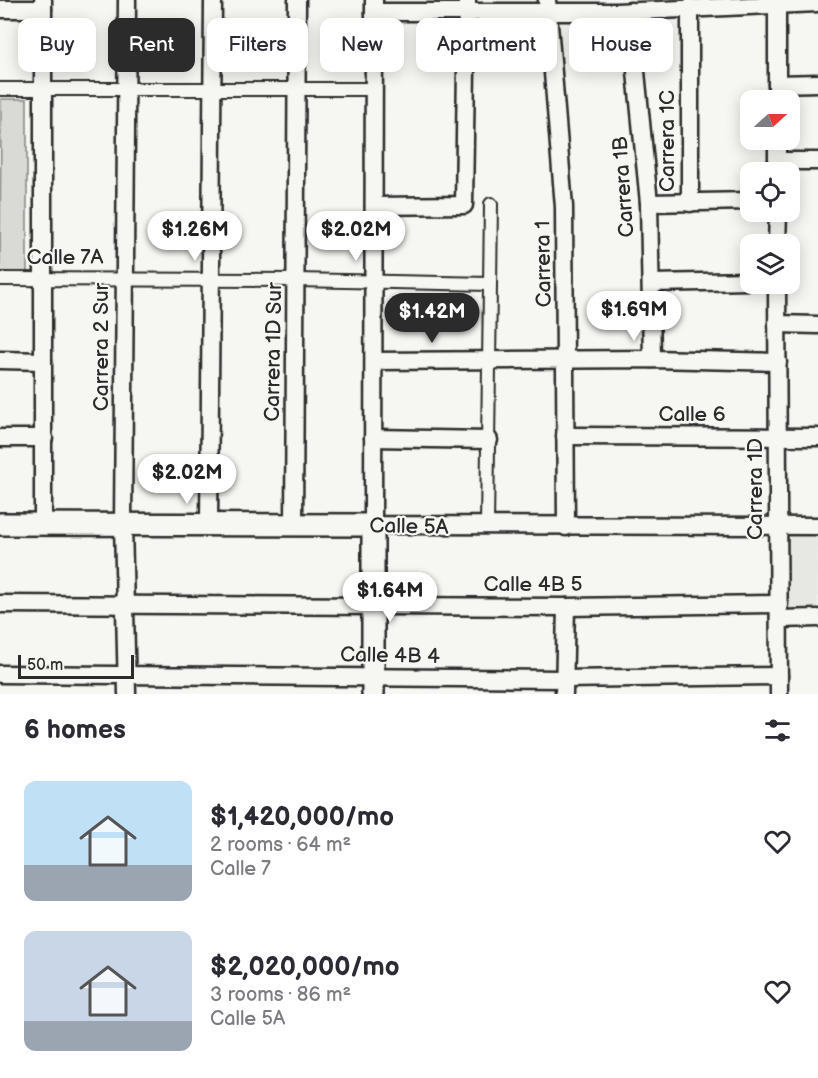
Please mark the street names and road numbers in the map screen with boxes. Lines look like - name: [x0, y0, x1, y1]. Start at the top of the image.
- street label: Carrera 1C: [655, 90, 680, 192]
- street label: Carrera 1B: [607, 136, 639, 238]
- street label: Carrera 1: [530, 220, 557, 308]
- street label: Calle 7A: [27, 245, 104, 270]
- street label: Carrera 2 Sur: [89, 282, 114, 411]
- street label: Carrera 1D Sur: [260, 282, 287, 422]
- street label: Calle 6: [659, 402, 726, 427]
- street label: Carrera 1D: [743, 438, 768, 540]
- street label: Calle 5A: [369, 513, 449, 540]
- street label: Calle 4B 5: [483, 572, 583, 597]
- street label: Calle 4B 4: [340, 642, 440, 669]

